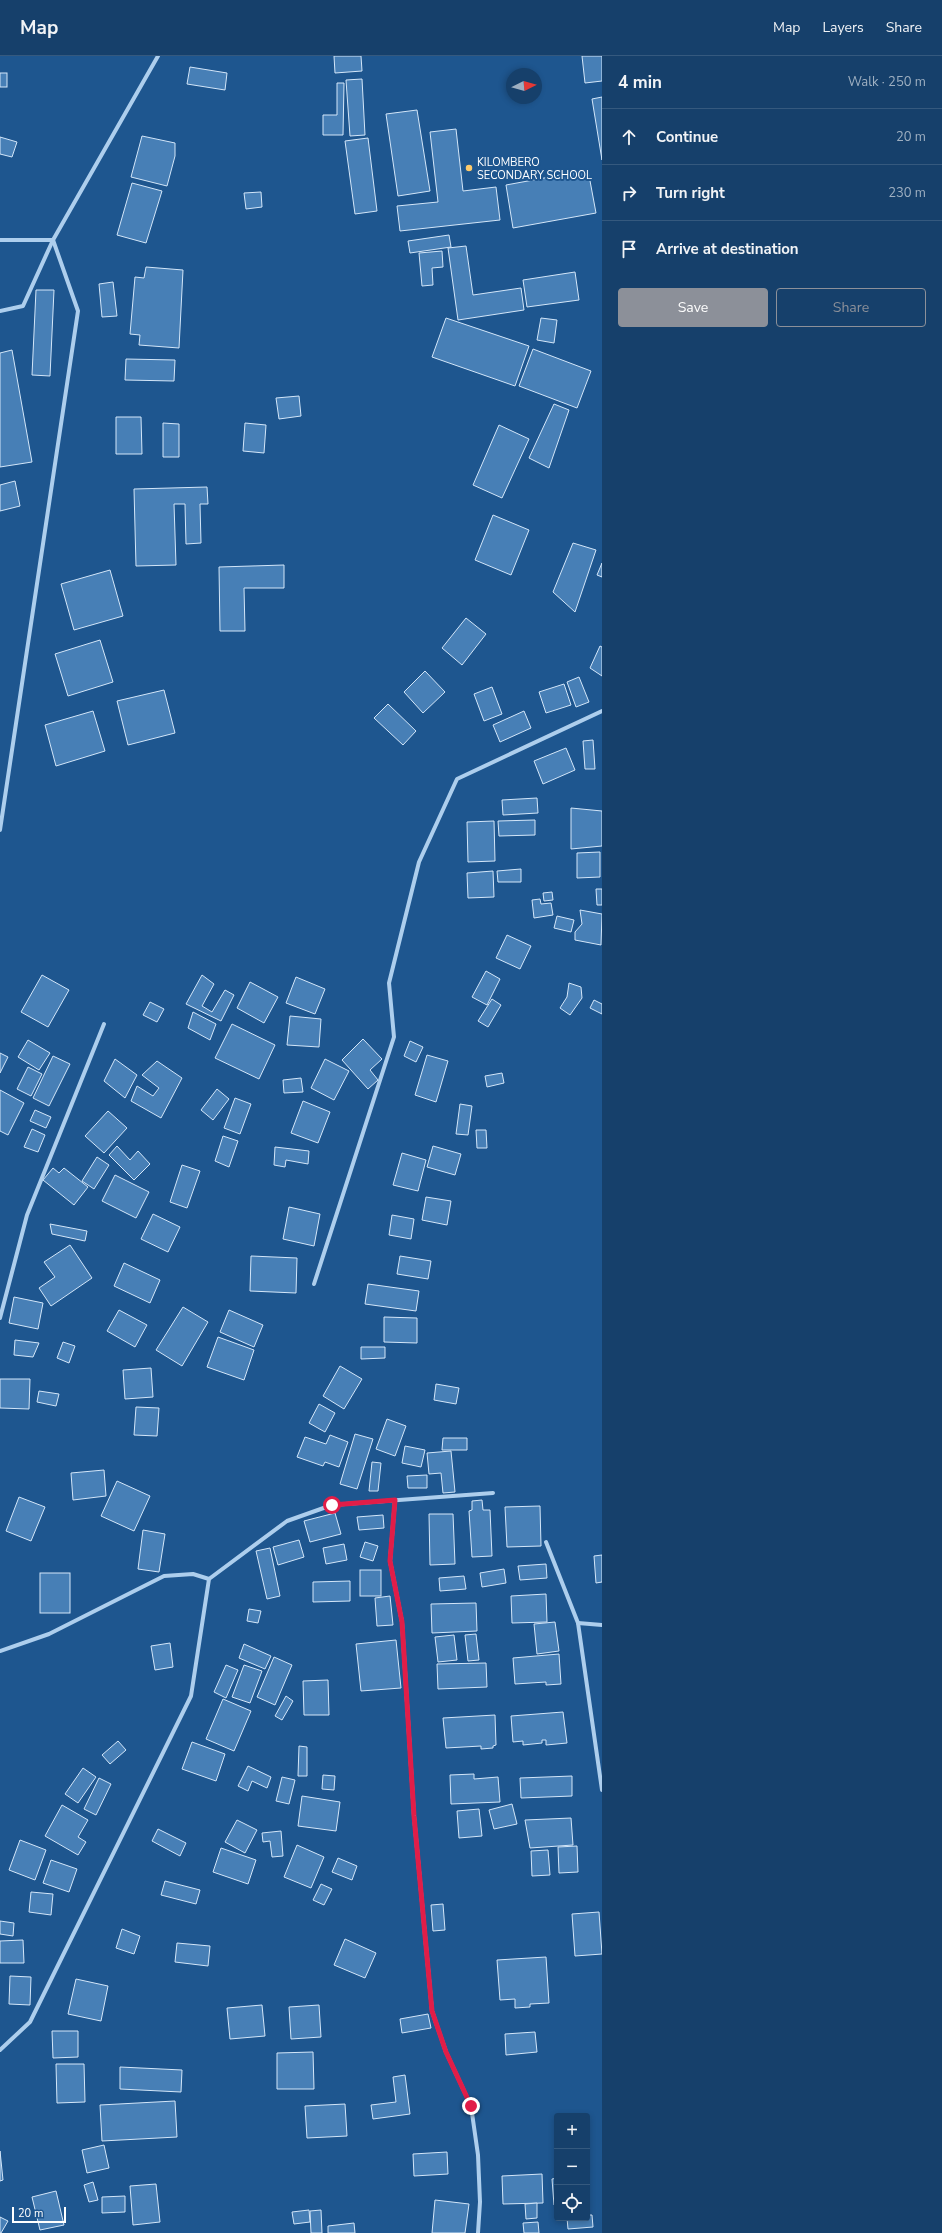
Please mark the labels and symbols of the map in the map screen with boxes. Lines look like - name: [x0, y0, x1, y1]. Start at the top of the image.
- north arrow: [506, 68, 542, 104]
- place label: KILOMBERO SECONDARY SCHOOL: [477, 155, 592, 183]
- marker: KILOMBERO SECONDARY SCHOOL: [464, 163, 474, 173]
- route start: [323, 1496, 341, 1514]
- route end: [462, 2097, 480, 2115]
- scale bar: [12, 2205, 66, 2224]

